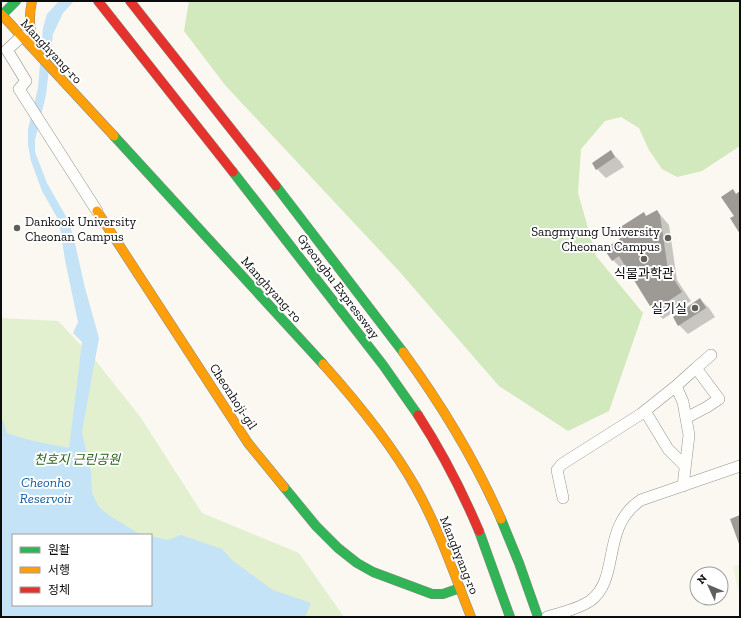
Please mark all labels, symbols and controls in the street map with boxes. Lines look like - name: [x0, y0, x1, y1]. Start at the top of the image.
- street label: Manghyang-ro: [18, 16, 86, 87]
- place label: Dankook University Cheonan Campus: [25, 214, 136, 244]
- marker: Dankook University Cheonan Campus: [12, 223, 22, 233]
- place label: Sangmyung University Cheonan Campus: [531, 224, 660, 254]
- street label: Gyeongbu Expressway: [294, 231, 383, 342]
- marker: Sangmyung University Cheonan Campus: [663, 233, 673, 243]
- street label: Manghyang-ro: [238, 254, 305, 325]
- marker: 식물과학관: [639, 254, 649, 264]
- place label: 식물과학관: [614, 266, 674, 281]
- place label: 실기실: [651, 301, 687, 316]
- marker: 실기실: [690, 303, 700, 313]
- street label: Cheonhoji-gil: [206, 361, 261, 433]
- park label: 천호지 근린공원: [34, 452, 121, 467]
- water label: Cheonho Reservoir: [20, 474, 73, 507]
- street label: Manghyang-ro: [437, 514, 482, 597]
- legend: [12, 534, 152, 606]
- text: 원활: [48, 543, 70, 557]
- text: 서행: [48, 563, 70, 577]
- north arrow: [689, 566, 729, 606]
- text: N: [695, 571, 710, 587]
- text: 정체: [48, 583, 70, 597]

